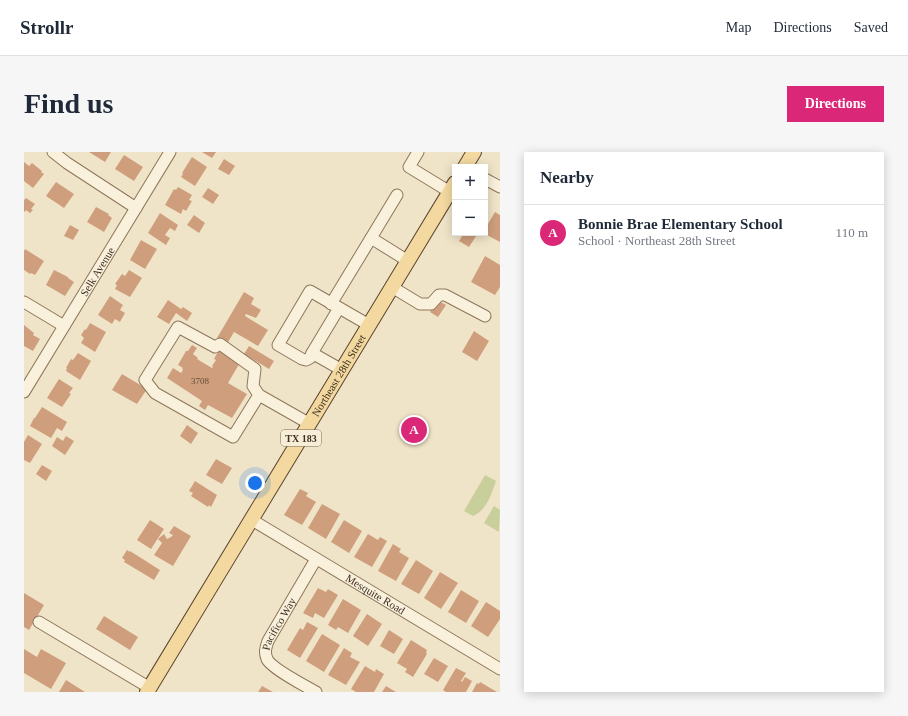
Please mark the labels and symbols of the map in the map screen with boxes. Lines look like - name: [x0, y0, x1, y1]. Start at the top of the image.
- street label: Selk Avenue: [78, 245, 117, 298]
- street label: Northeast 28th Street: [309, 332, 368, 419]
- house number: 3708: [191, 376, 210, 386]
- pin: A: [401, 415, 427, 445]
- road number: TX 183: [281, 430, 321, 446]
- your location: [245, 473, 265, 493]
- street label: Mesquite Road: [344, 572, 408, 617]
- street label: Pacifico Way: [260, 595, 298, 651]

